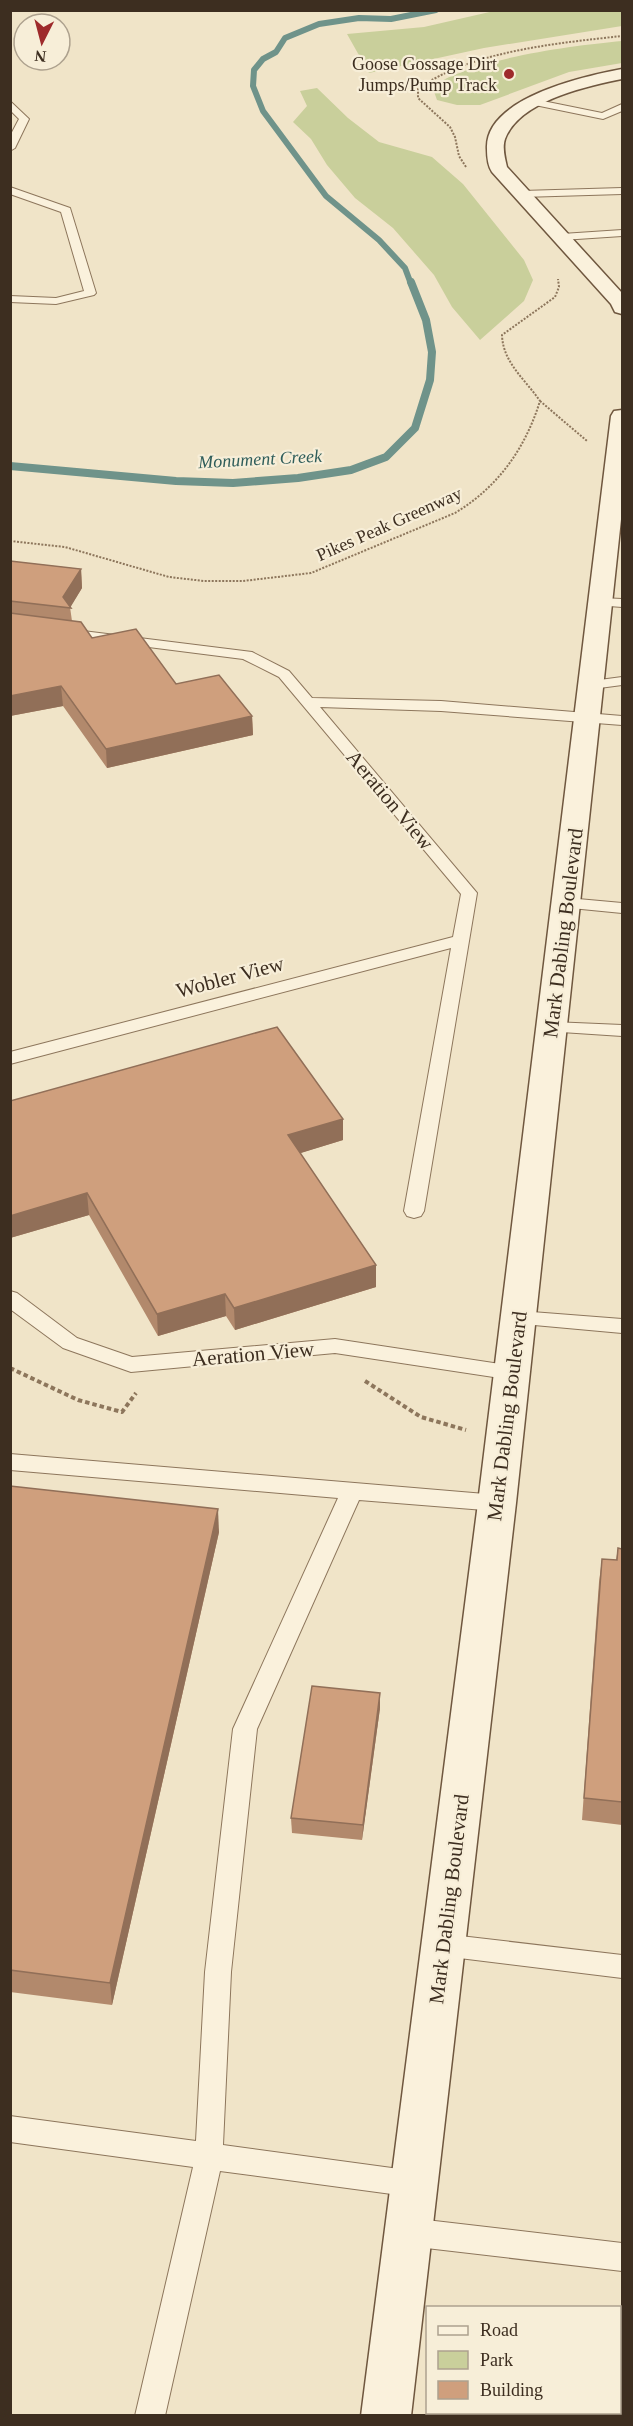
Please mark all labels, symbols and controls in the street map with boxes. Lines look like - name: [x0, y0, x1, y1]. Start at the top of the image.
- north arrow: [12, 12, 72, 72]
- text: N: [33, 47, 47, 65]
- place label: Goose Gossage Dirt Jumps/Pump Track: [352, 54, 497, 95]
- marker: Goose Gossage Dirt Jumps/Pump Track: [502, 67, 516, 81]
- water label: Monument Creek: [197, 446, 323, 472]
- street label: Pikes Peak Greenway: [313, 483, 465, 565]
- street label: Aeration View: [341, 745, 439, 855]
- street label: Mark Dabling Boulevard: [538, 826, 588, 1039]
- street label: Wobler View: [174, 951, 287, 1003]
- street label: Mark Dabling Boulevard: [482, 1309, 532, 1522]
- street label: Aeration View: [191, 1337, 316, 1371]
- street label: Mark Dabling Boulevard: [424, 1792, 474, 2005]
- legend: [426, 2306, 621, 2414]
- text: Road: [480, 2320, 518, 2340]
- text: Park: [480, 2350, 513, 2370]
- text: Building: [480, 2380, 543, 2400]

